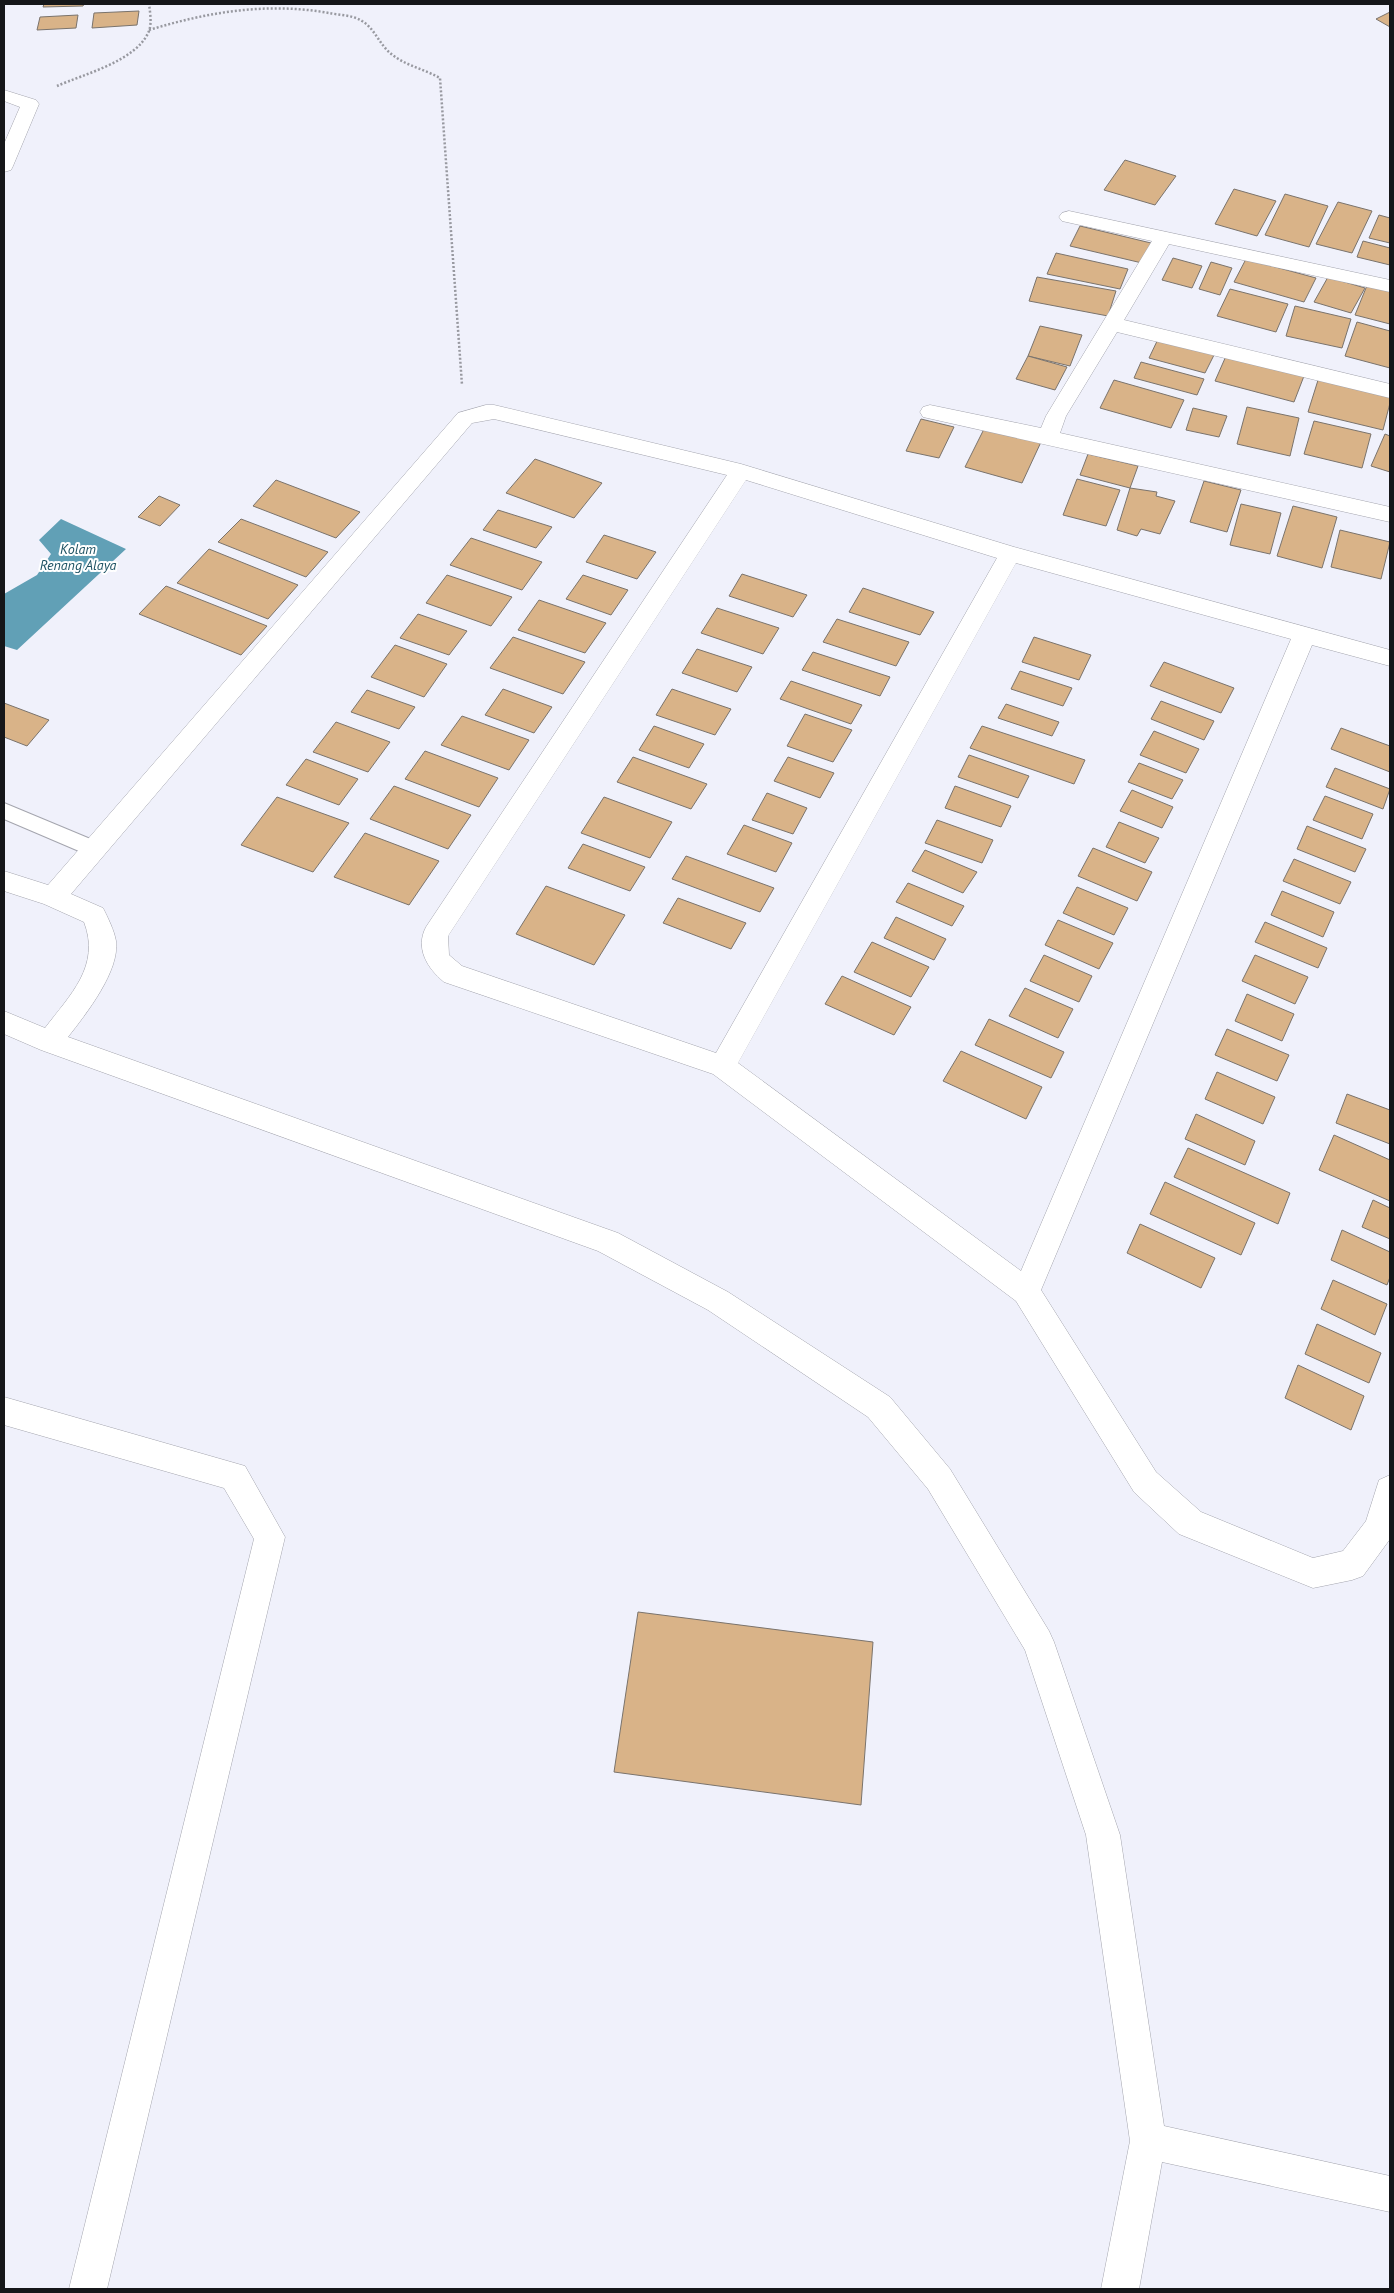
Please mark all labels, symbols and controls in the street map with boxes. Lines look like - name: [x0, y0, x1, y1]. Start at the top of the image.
- water label: Kolam Renang Alaya: [40, 540, 117, 574]

